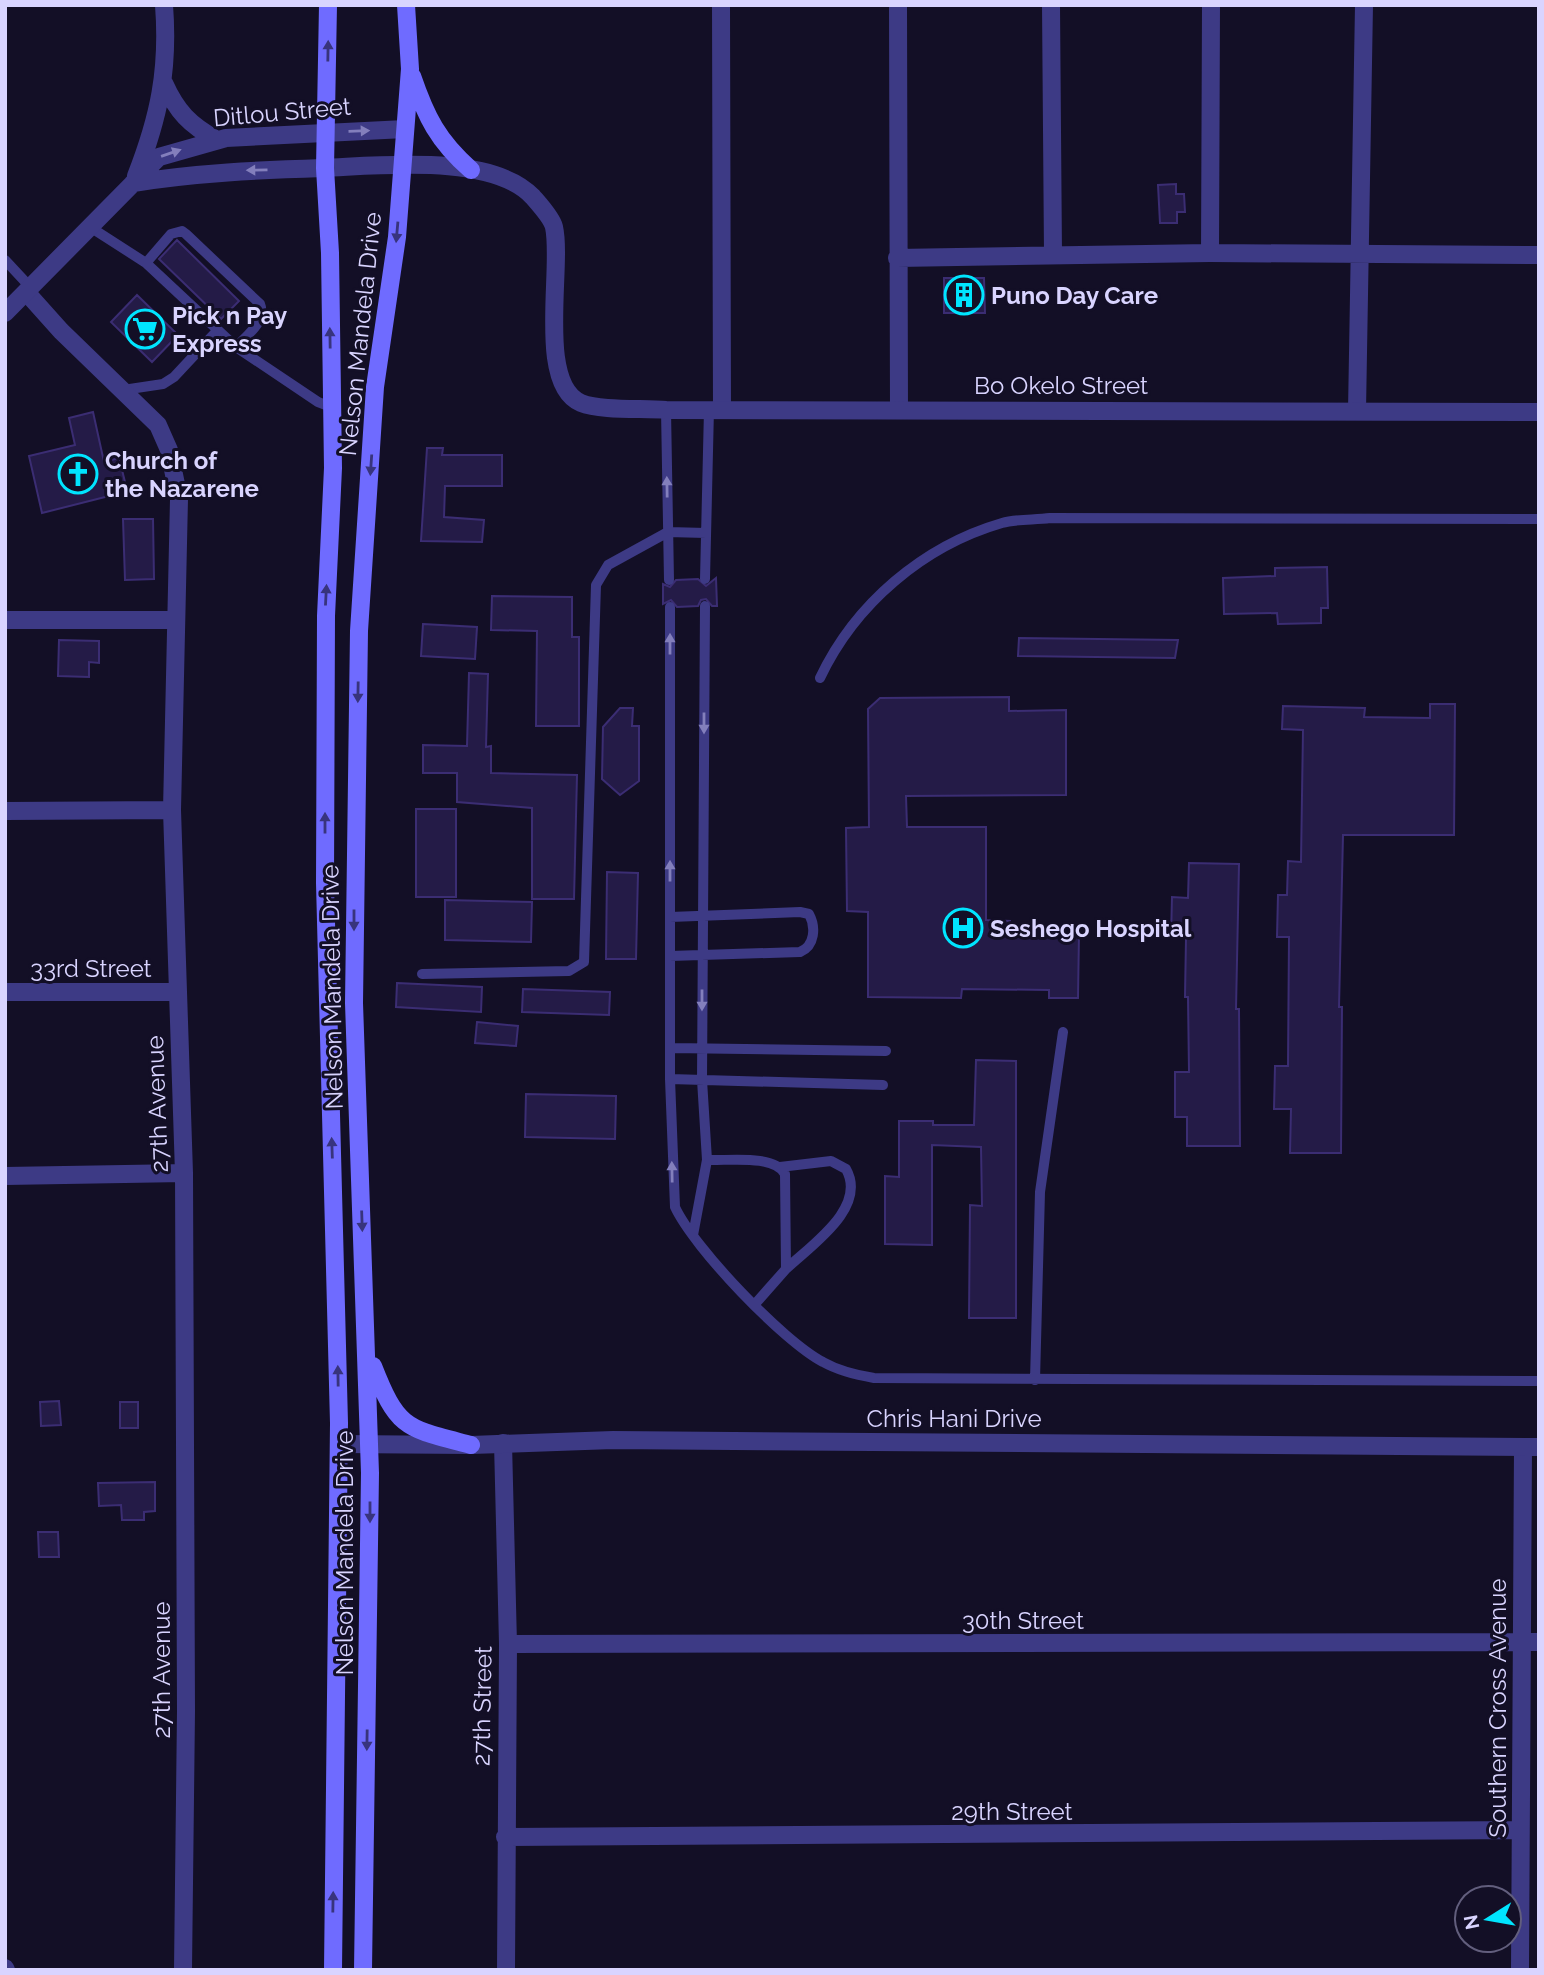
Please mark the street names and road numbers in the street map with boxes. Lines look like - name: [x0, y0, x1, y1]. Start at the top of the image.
- street label: Ditlou Street: [212, 92, 352, 132]
- street label: Nelson Mandela Drive: [333, 211, 387, 457]
- street label: Bo Okelo Street: [974, 371, 1148, 400]
- street label: Nelson Mandela Drive: [315, 864, 349, 1110]
- street label: 33rd Street: [30, 954, 152, 983]
- street label: 27th Avenue: [140, 1035, 174, 1173]
- street label: Chris Hani Drive: [866, 1404, 1042, 1433]
- street label: Nelson Mandela Drive: [330, 1431, 359, 1675]
- street label: Southern Cross Avenue: [1483, 1578, 1512, 1838]
- street label: 27th Avenue: [147, 1602, 176, 1738]
- street label: 30th Street: [962, 1606, 1084, 1635]
- street label: 27th Street: [466, 1646, 498, 1766]
- street label: 29th Street: [951, 1797, 1073, 1826]

